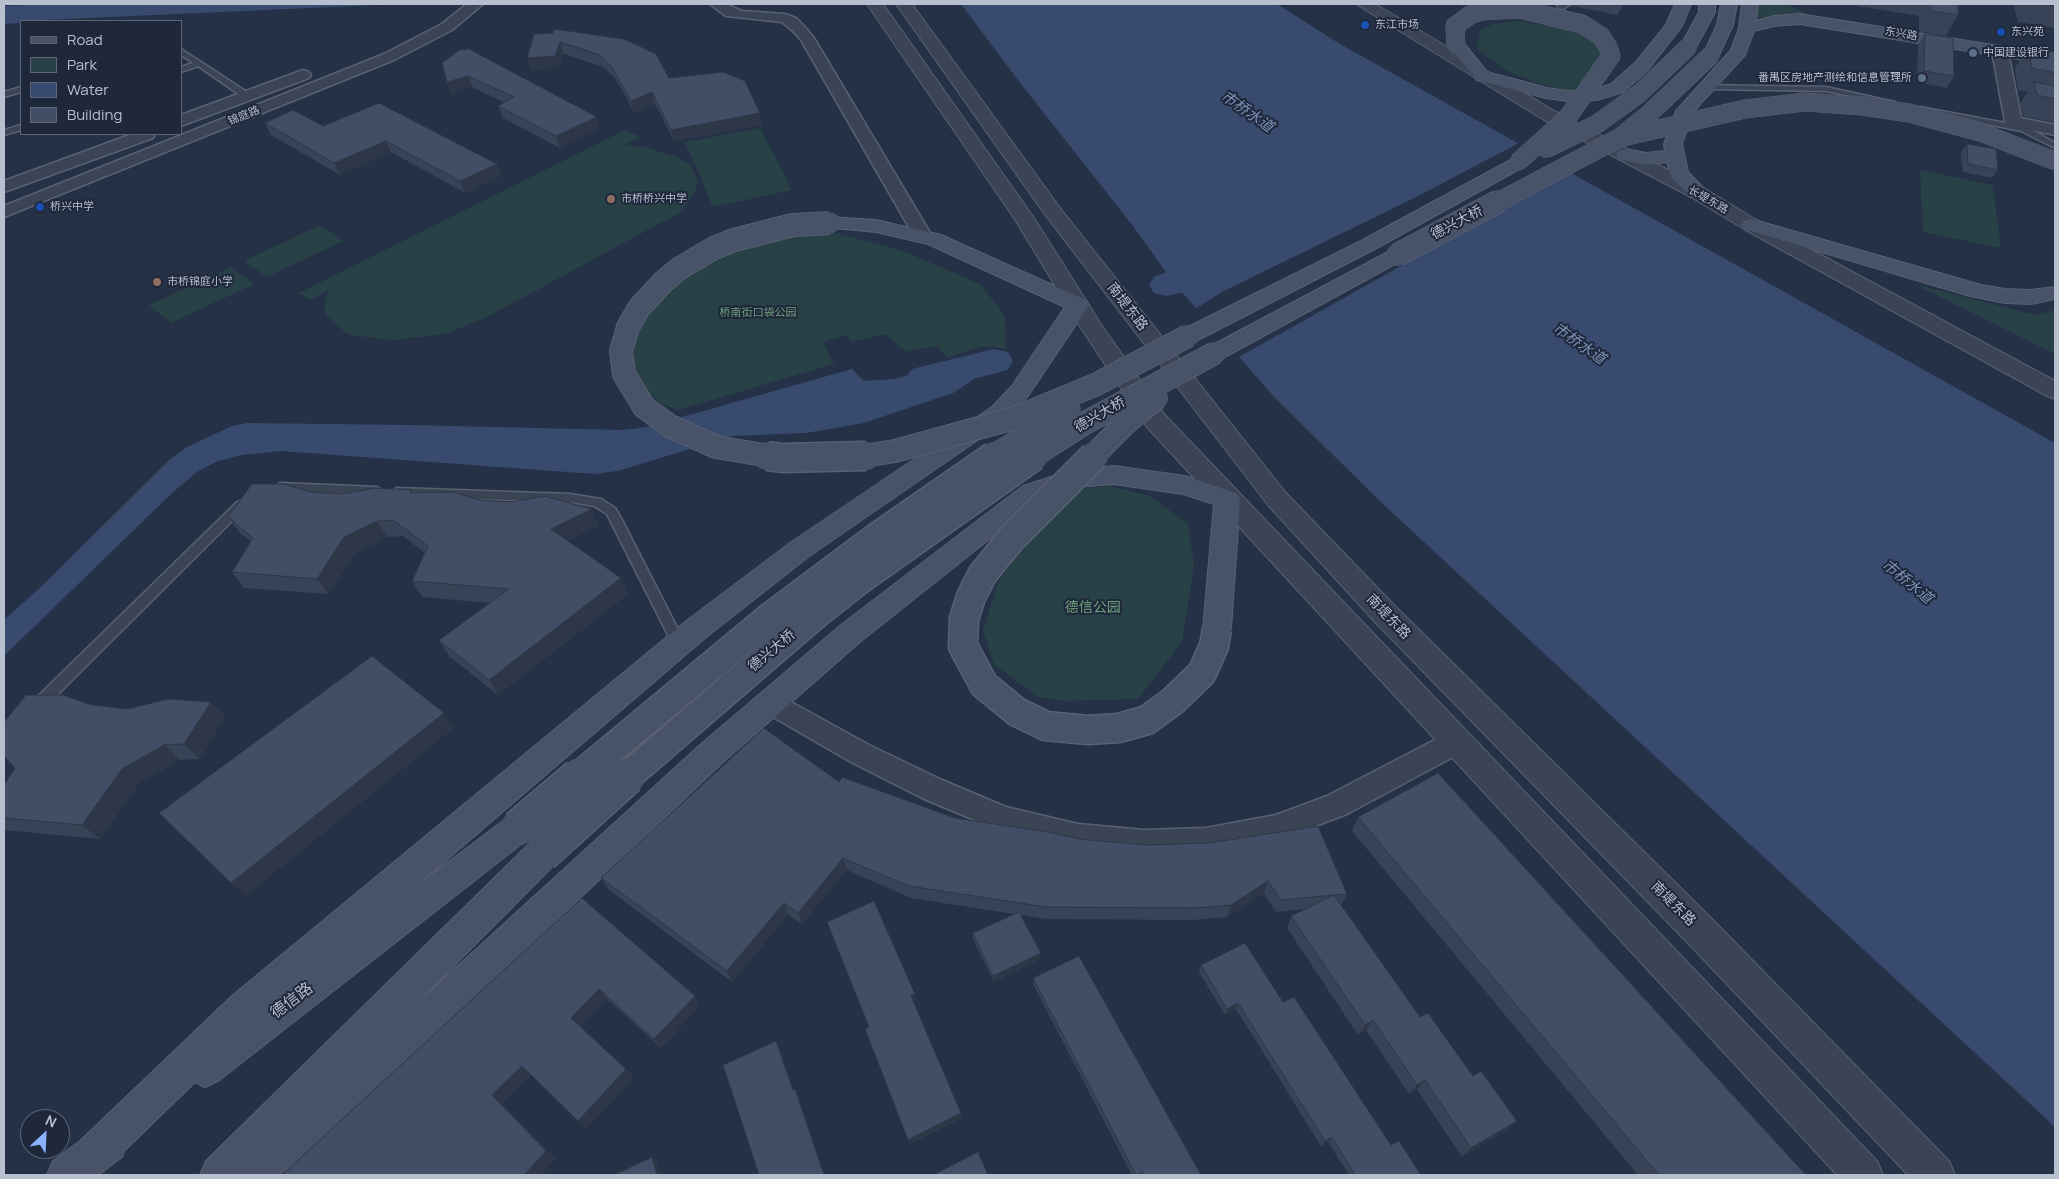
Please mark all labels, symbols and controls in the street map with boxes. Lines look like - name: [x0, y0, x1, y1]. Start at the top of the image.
- place label: 东江市场: [1375, 18, 1419, 32]
- marker: 东江市场: [1359, 19, 1371, 31]
- legend: [20, 20, 182, 135]
- street label: 东兴路: [1884, 25, 1918, 43]
- place label: 东兴苑: [2011, 25, 2044, 39]
- marker: 东兴苑: [1995, 26, 2007, 38]
- text: Road: [67, 29, 103, 50]
- place label: 中国建设银行: [1983, 46, 2049, 60]
- marker: 中国建设银行: [1967, 47, 1979, 59]
- text: Park: [67, 54, 97, 75]
- place label: 番禺区房地产测绘和信息管理所: [1758, 71, 1912, 85]
- marker: 番禺区房地产测绘和信息管理所: [1916, 72, 1928, 84]
- text: Water: [67, 79, 109, 100]
- water label: 市桥水道: [1217, 87, 1277, 137]
- text: Building: [67, 104, 122, 125]
- street label: 锦庭路: [226, 104, 262, 128]
- street label: 长堤东路: [1686, 183, 1730, 217]
- place label: 市桥桥兴中学: [621, 192, 687, 206]
- marker: 市桥桥兴中学: [605, 193, 617, 205]
- place label: 桥兴中学: [50, 200, 94, 214]
- marker: 桥兴中学: [34, 201, 46, 213]
- street label: 德兴大桥: [1428, 202, 1486, 244]
- place label: 市桥锦庭小学: [167, 275, 233, 289]
- marker: 市桥锦庭小学: [151, 276, 163, 288]
- street label: 南堤东路: [1103, 280, 1151, 334]
- park label: 桥南街口袋公园: [720, 306, 796, 320]
- water label: 市桥水道: [1549, 319, 1609, 369]
- street label: 德兴大桥: [1072, 394, 1128, 436]
- water label: 市桥水道: [1878, 556, 1936, 608]
- street label: 南堤东路: [1363, 591, 1413, 643]
- park label: 德信公园: [1065, 600, 1121, 616]
- street label: 德兴大桥: [745, 627, 799, 675]
- street label: 南堤东路: [1647, 878, 1699, 930]
- street label: 德信路: [267, 979, 317, 1023]
- north arrow: [20, 1109, 70, 1159]
- text: N: [43, 1110, 60, 1132]

